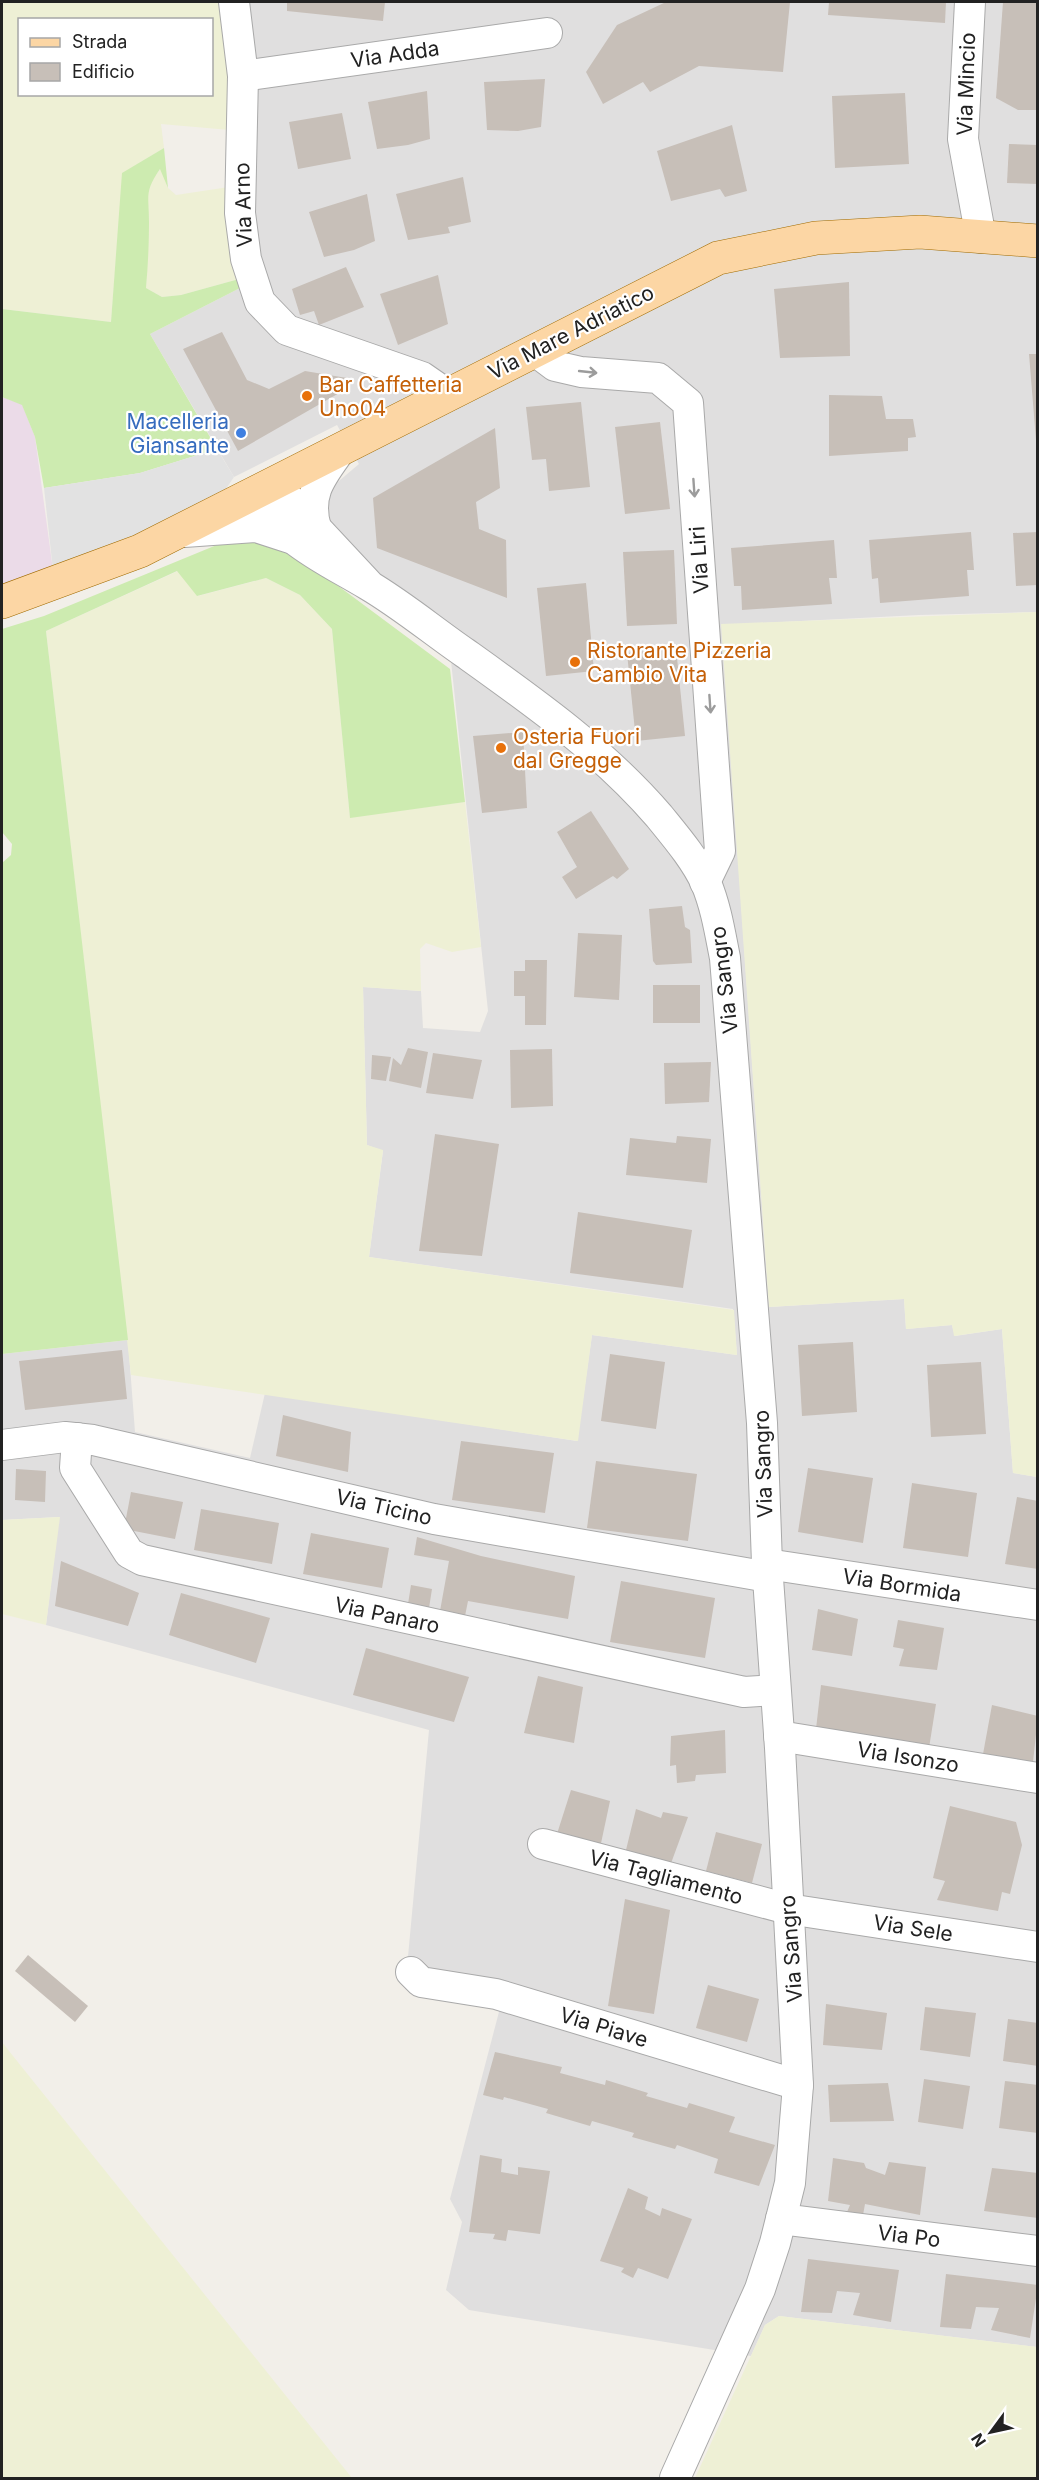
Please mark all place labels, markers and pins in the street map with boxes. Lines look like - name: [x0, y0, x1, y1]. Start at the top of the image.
- place label: Bar Caffetteria Uno04: [319, 372, 462, 421]
- marker: Bar Caffetteria Uno04: [300, 389, 314, 403]
- place label: Macelleria Giansante: [126, 409, 229, 458]
- marker: Macelleria Giansante: [234, 426, 248, 440]
- place label: Ristorante Pizzeria Cambio Vita: [587, 638, 772, 687]
- marker: Ristorante Pizzeria Cambio Vita: [568, 655, 582, 669]
- place label: Osteria Fuori dal Gregge: [513, 724, 640, 773]
- marker: Osteria Fuori dal Gregge: [494, 741, 508, 755]

